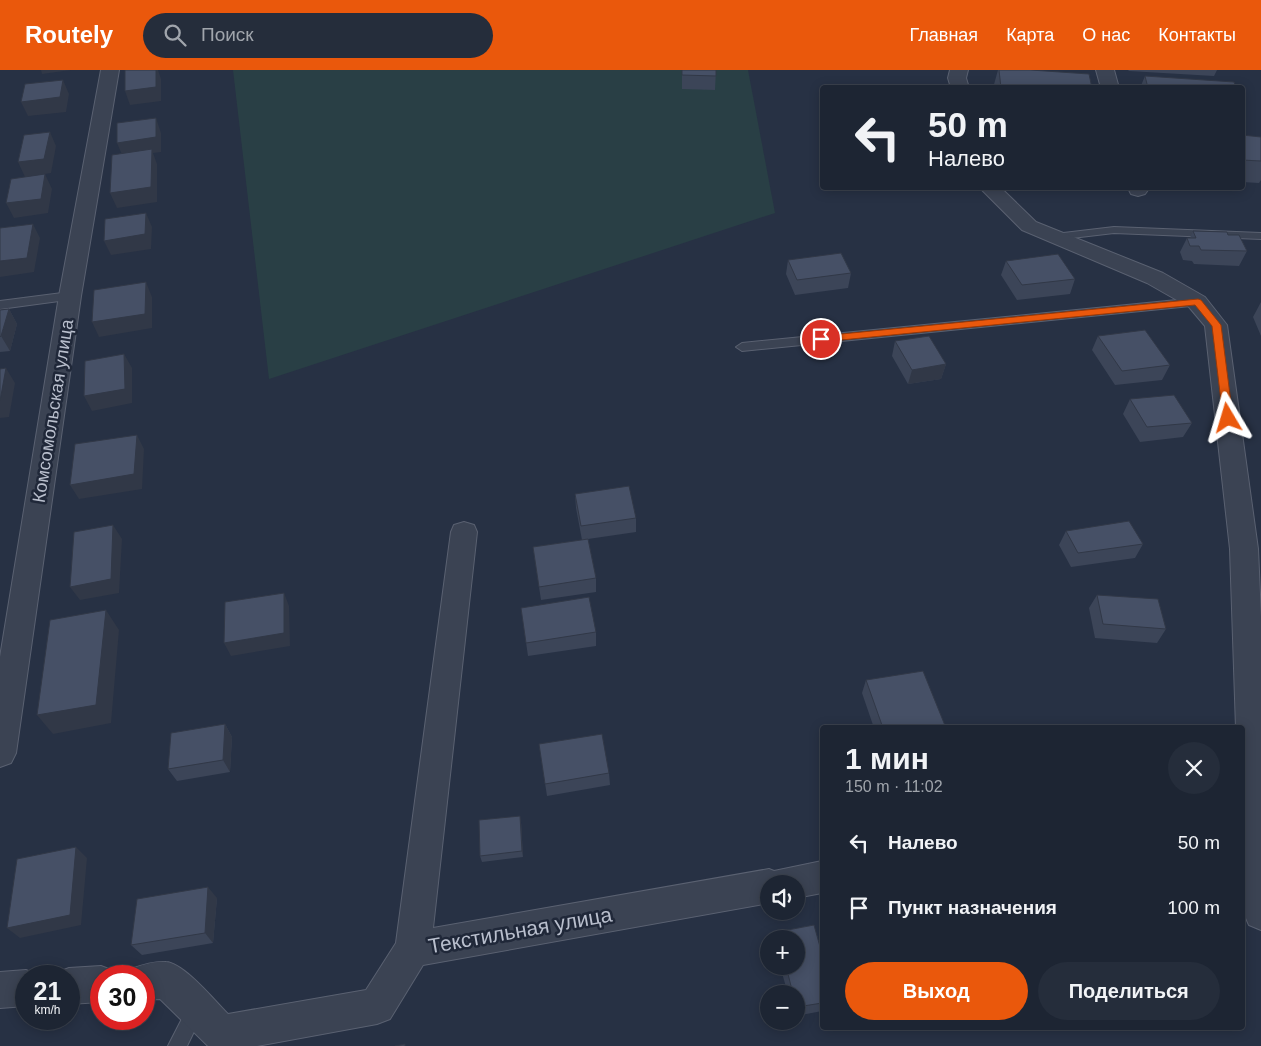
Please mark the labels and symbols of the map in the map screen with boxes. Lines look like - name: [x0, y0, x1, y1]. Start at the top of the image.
- street label: Комсомольская улица: [29, 317, 78, 504]
- pin: [800, 318, 842, 360]
- position arrow: [1201, 391, 1253, 443]
- street label: Текстильная улица: [426, 902, 614, 957]
- speed limit sign: 30: [90, 965, 155, 1030]

